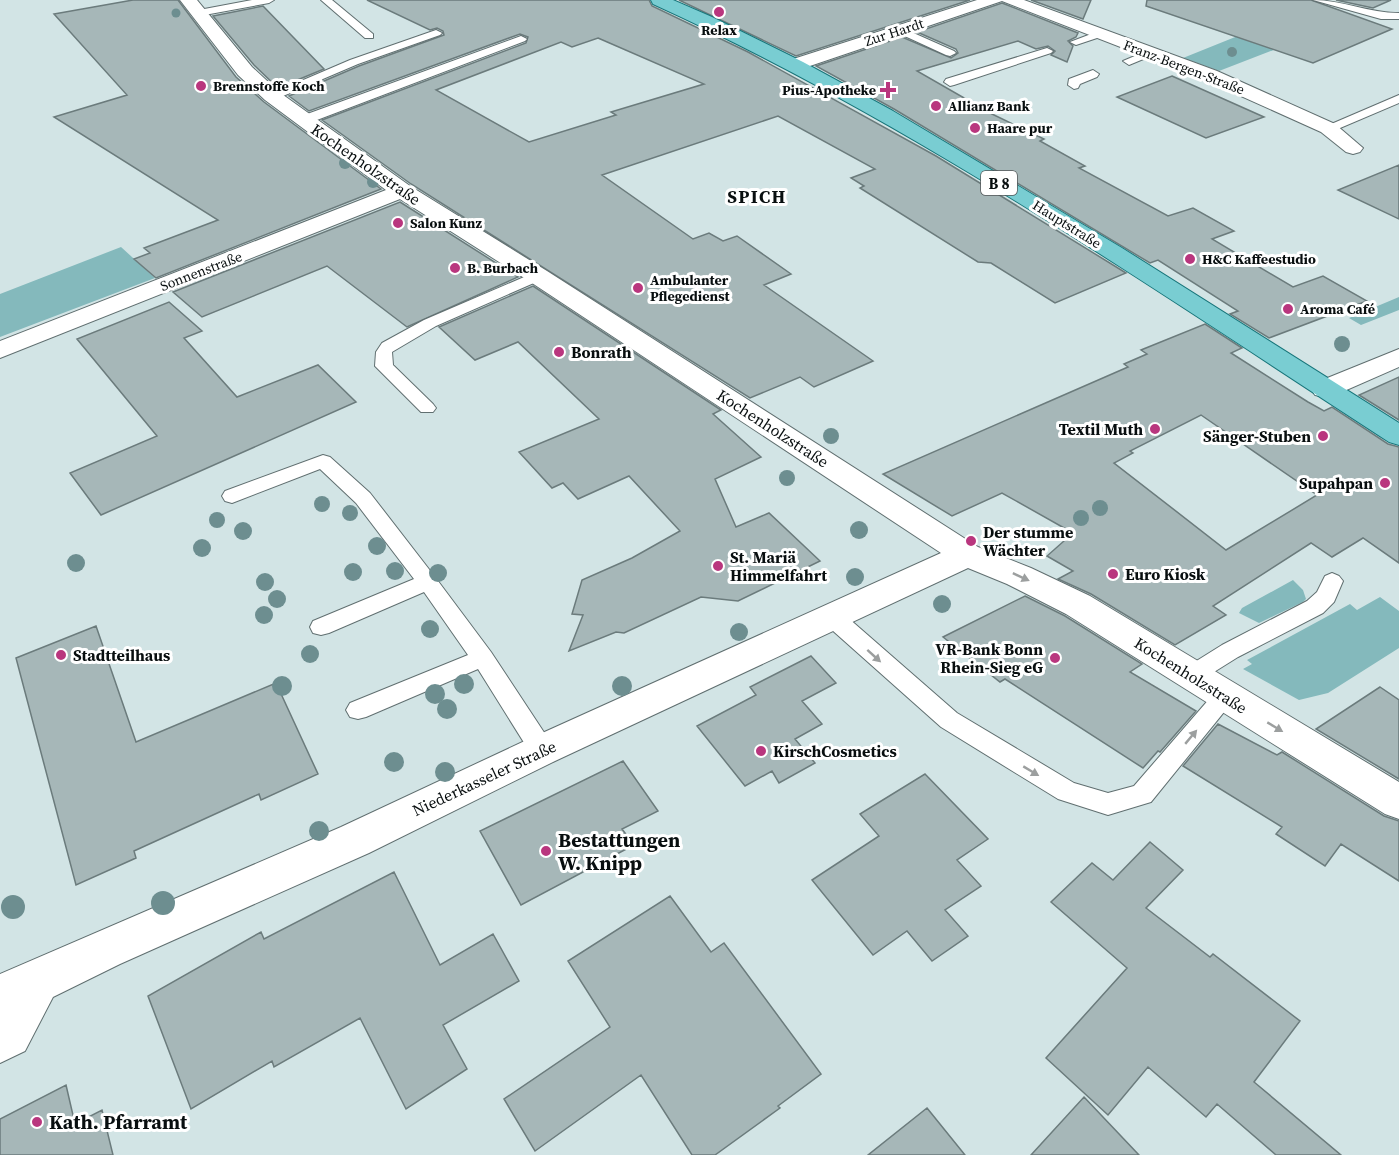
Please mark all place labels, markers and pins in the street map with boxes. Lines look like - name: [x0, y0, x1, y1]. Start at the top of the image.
- marker: Relax: [712, 5, 726, 19]
- place label: Relax: [701, 20, 737, 40]
- place label: Brennstoffe Koch: [213, 76, 325, 96]
- marker: Brennstoffe Koch: [194, 79, 208, 93]
- place label: Pius-Apotheke: [782, 80, 876, 100]
- marker: Pius-Apotheke: [881, 83, 895, 97]
- place label: Allianz Bank: [948, 96, 1031, 116]
- marker: Allianz Bank: [929, 99, 943, 113]
- place label: Haare pur: [987, 118, 1053, 138]
- marker: Haare pur: [968, 121, 982, 135]
- place label: Salon Kunz: [410, 213, 482, 233]
- marker: Salon Kunz: [391, 216, 405, 230]
- place label: H&C Kaffeestudio: [1202, 249, 1316, 269]
- marker: H&C Kaffeestudio: [1183, 252, 1197, 266]
- place label: B. Burbach: [467, 258, 538, 278]
- marker: B. Burbach: [448, 261, 462, 275]
- place label: Ambulanter Pflegedienst: [650, 270, 731, 306]
- marker: Ambulanter Pflegedienst: [631, 281, 645, 295]
- place label: Aroma Café: [1300, 299, 1375, 319]
- marker: Aroma Café: [1281, 302, 1295, 316]
- place label: Bonrath: [571, 341, 632, 363]
- marker: Bonrath: [552, 345, 566, 359]
- place label: Textil Muth: [1059, 418, 1143, 440]
- marker: Textil Muth: [1148, 422, 1162, 436]
- place label: Sänger-Stuben: [1203, 425, 1311, 447]
- marker: Sänger-Stuben: [1316, 429, 1330, 443]
- place label: Supahpan: [1299, 472, 1373, 494]
- marker: Supahpan: [1378, 476, 1392, 490]
- place label: Der stumme Wächter: [983, 521, 1073, 561]
- marker: Der stumme Wächter: [964, 534, 978, 548]
- place label: St. Mariä Himmelfahrt: [730, 546, 827, 586]
- marker: St. Mariä Himmelfahrt: [711, 559, 725, 573]
- place label: Euro Kiosk: [1125, 563, 1206, 585]
- marker: Euro Kiosk: [1106, 567, 1120, 581]
- place label: VR-Bank Bonn Rhein-Sieg eG: [935, 638, 1043, 678]
- place label: Stadtteilhaus: [73, 644, 170, 666]
- marker: Stadtteilhaus: [54, 648, 68, 662]
- marker: VR-Bank Bonn Rhein-Sieg eG: [1048, 651, 1062, 665]
- place label: KirschCosmetics: [773, 740, 897, 762]
- marker: KirschCosmetics: [754, 744, 768, 758]
- place label: Bestattungen W. Knipp: [558, 826, 680, 877]
- marker: Bestattungen W. Knipp: [539, 844, 553, 858]
- place label: Kath. Pfarramt: [49, 1108, 188, 1136]
- marker: Kath. Pfarramt: [30, 1115, 44, 1129]

